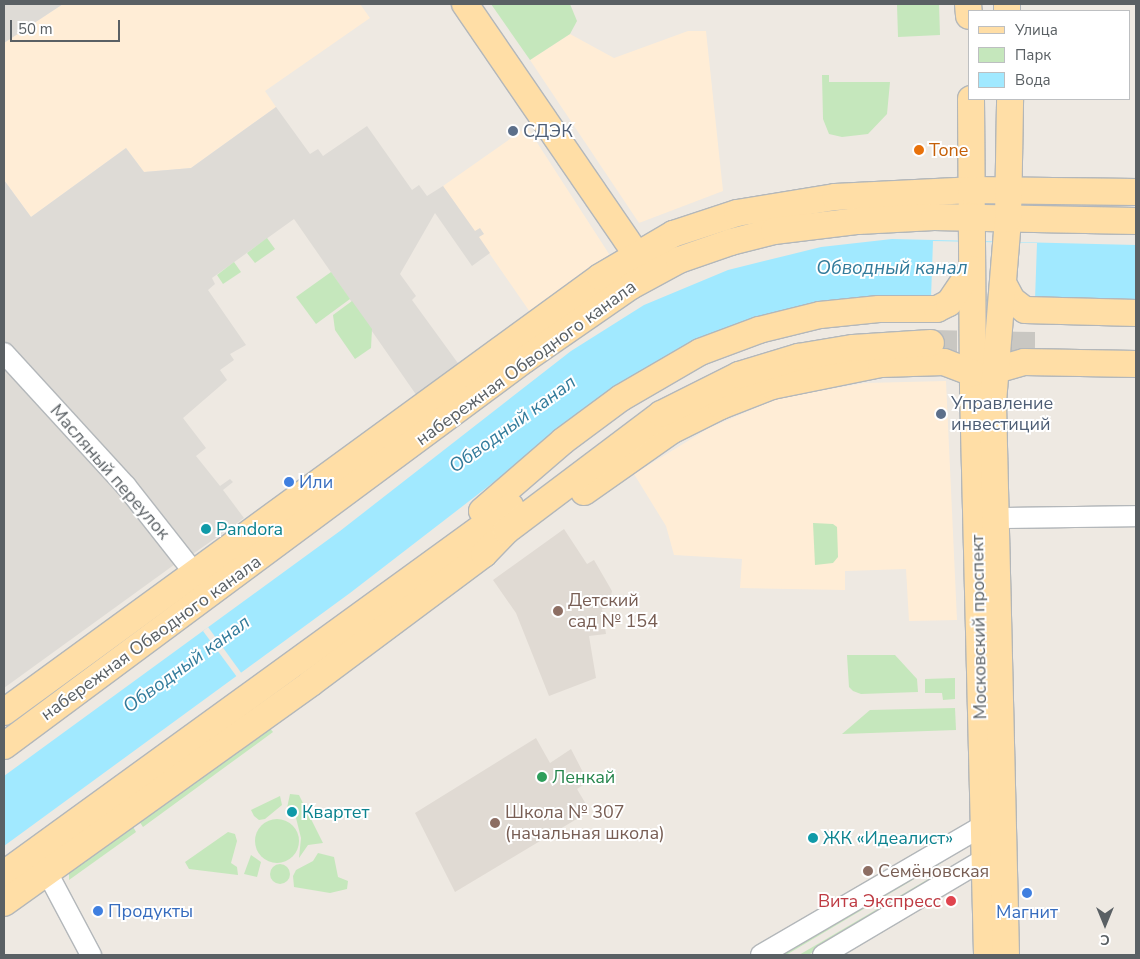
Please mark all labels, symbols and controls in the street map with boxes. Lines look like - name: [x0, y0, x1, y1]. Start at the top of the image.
- scale bar: [12, 10, 122, 42]
- legend: [968, 10, 1130, 100]
- text: 50 m: [18, 19, 53, 39]
- text: Улица: [1015, 20, 1058, 40]
- text: Парк: [1015, 45, 1051, 65]
- text: Вода: [1015, 70, 1051, 90]
- place label: СДЭК: [523, 120, 573, 142]
- marker: СДЭК: [507, 125, 519, 137]
- place label: Tone: [929, 139, 968, 161]
- marker: Tone: [913, 144, 925, 156]
- water label: Обводный канал: [816, 258, 968, 280]
- street label: набережная Обводного канала: [412, 276, 640, 450]
- water label: Обводный канал: [445, 371, 581, 479]
- place label: Управление инвестиций: [951, 393, 1053, 436]
- street label: Масляный переулок: [45, 400, 175, 544]
- marker: Управление инвестиций: [935, 408, 947, 420]
- place label: Или: [299, 471, 333, 493]
- marker: Или: [283, 476, 295, 488]
- place label: Pandora: [216, 518, 283, 540]
- marker: Pandora: [200, 523, 212, 535]
- street label: Московский проспект: [967, 534, 991, 720]
- street label: набережная Обводного канала: [37, 551, 265, 725]
- place label: Детский сад № 154: [568, 590, 658, 632]
- marker: Детский сад № 154: [552, 605, 564, 617]
- water label: Обводный канал: [119, 611, 255, 719]
- place label: Ленкай: [552, 766, 615, 788]
- marker: Ленкай: [536, 771, 548, 783]
- place label: Квартет: [302, 801, 369, 823]
- place label: Школа № 307 (начальная школа): [505, 802, 665, 844]
- marker: Квартет: [286, 806, 298, 818]
- marker: Школа № 307 (начальная школа): [489, 817, 501, 829]
- place label: ЖК «Идеалист»: [823, 827, 953, 849]
- marker: ЖК «Идеалист»: [807, 832, 819, 844]
- place label: Семёновская: [878, 860, 989, 882]
- marker: Семёновская: [862, 865, 874, 877]
- marker: Магнит: [1021, 887, 1033, 899]
- place label: Вита Экспресс: [818, 890, 941, 912]
- marker: Вита Экспресс: [945, 895, 957, 907]
- north arrow: [1080, 899, 1130, 949]
- place label: Продукты: [108, 900, 193, 922]
- place label: Магнит: [996, 901, 1058, 923]
- marker: Продукты: [92, 905, 104, 917]
- text: С: [1100, 930, 1110, 949]

